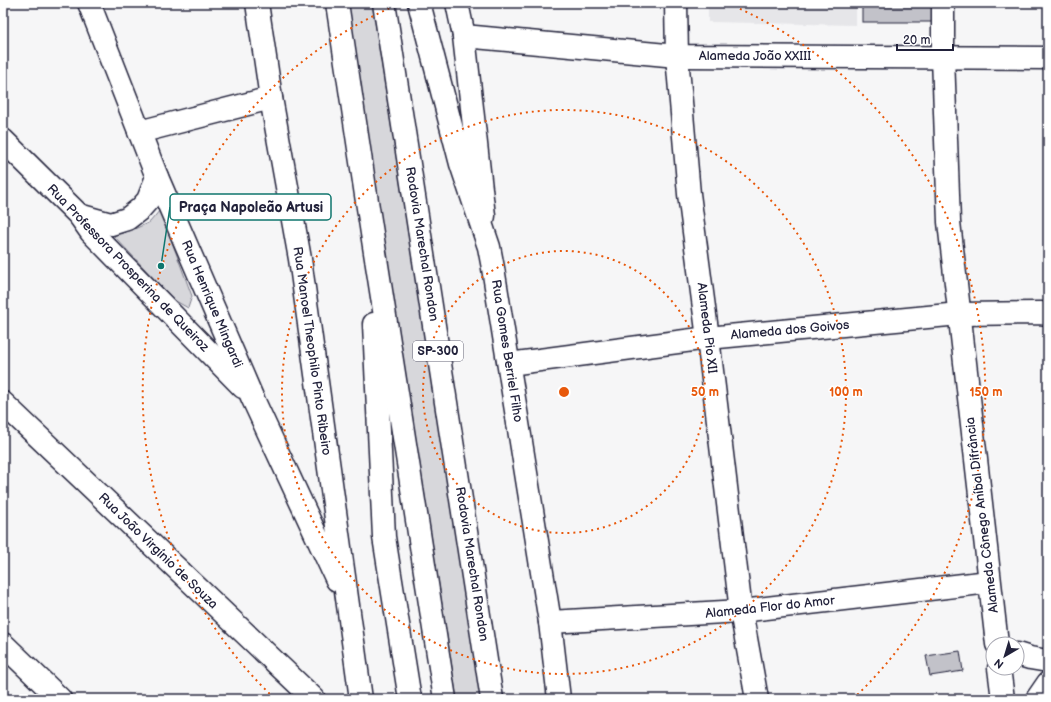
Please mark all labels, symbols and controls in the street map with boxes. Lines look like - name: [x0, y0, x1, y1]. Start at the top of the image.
- scale bar: [897, 26, 953, 52]
- text: 20 m: [903, 33, 930, 48]
- street label: Alameda João XXIII: [699, 48, 811, 64]
- street label: Rodovia Marechal Rondon: [402, 166, 442, 322]
- street label: Rua Professora Prosperina de Queiroz: [44, 181, 213, 356]
- callout: Praça Napoleão Artusi: [170, 194, 331, 220]
- text: Praça Napoleão Artusi: [179, 199, 323, 216]
- street label: Rua Henrique Mingardi: [178, 238, 246, 370]
- street label: Rua Manoel Theophilo Pinto Ribeiro: [289, 246, 335, 456]
- street label: Rua Gomes Berriel Filho: [488, 278, 526, 424]
- street label: Alameda Pio XII: [693, 282, 721, 374]
- street label: Alameda dos Goivos: [730, 317, 851, 343]
- road number: SP-300: [413, 341, 463, 361]
- centre of rings: [557, 385, 571, 399]
- text: 50 m: [691, 385, 719, 400]
- text: 100 m: [829, 385, 863, 400]
- text: 150 m: [970, 385, 1002, 400]
- street label: Alameda Cônego Aníbal Difrância: [962, 416, 1002, 614]
- street label: Rodovia Marechal Rondon: [452, 486, 492, 642]
- street label: Rua João Virgínio de Souza: [95, 490, 221, 612]
- street label: Alameda Flor do Amor: [704, 592, 836, 622]
- north arrow: [985, 636, 1025, 676]
- text: N: [992, 656, 1006, 671]

